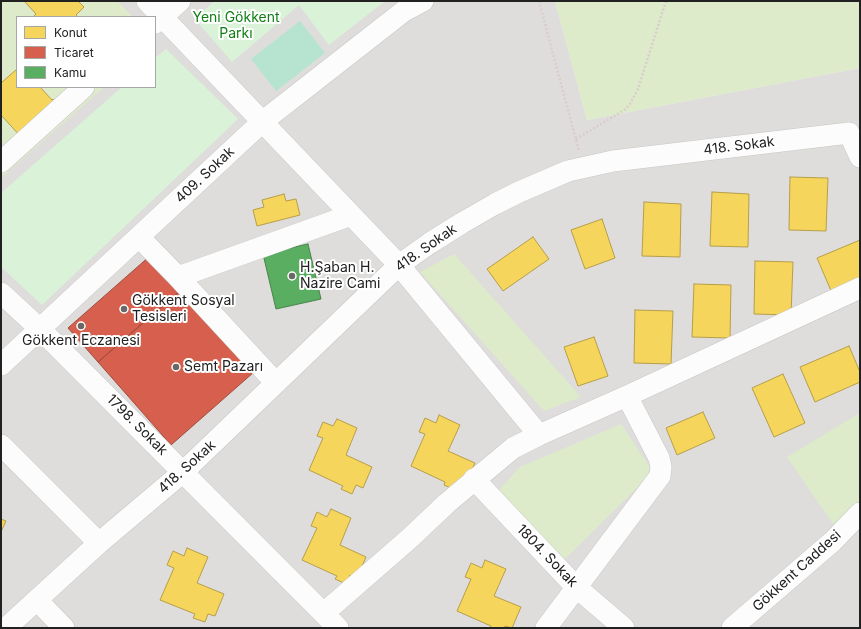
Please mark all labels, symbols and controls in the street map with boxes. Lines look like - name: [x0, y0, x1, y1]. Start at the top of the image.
- park label: Yeni Gökkent Parkı: [192, 10, 280, 42]
- legend: [16, 16, 156, 88]
- text: Konut: [54, 25, 87, 40]
- text: Ticaret: [54, 45, 94, 60]
- text: Kamu: [54, 65, 86, 80]
- street label: 418. Sokak: [703, 133, 775, 159]
- street label: 409. Sokak: [172, 143, 238, 207]
- street label: 418. Sokak: [392, 221, 460, 275]
- place label: H.Şaban H. Nazire Cami: [300, 260, 380, 292]
- marker: H.Şaban H. Nazire Cami: [287, 271, 297, 281]
- place label: Gökkent Sosyal Tesisleri: [132, 293, 235, 326]
- marker: Gökkent Sosyal Tesisleri: [119, 304, 129, 314]
- marker: Gökkent Eczanesi: [76, 321, 86, 331]
- place label: Gökkent Eczanesi: [22, 333, 140, 349]
- place label: Semt Pazarı: [184, 359, 263, 375]
- marker: Semt Pazarı: [171, 362, 181, 372]
- street label: 1798. Sokak: [103, 391, 171, 459]
- street label: 418. Sokak: [155, 437, 219, 497]
- street label: 1804. Sokak: [513, 521, 581, 591]
- street label: Gökkent Caddesi: [749, 527, 845, 615]

